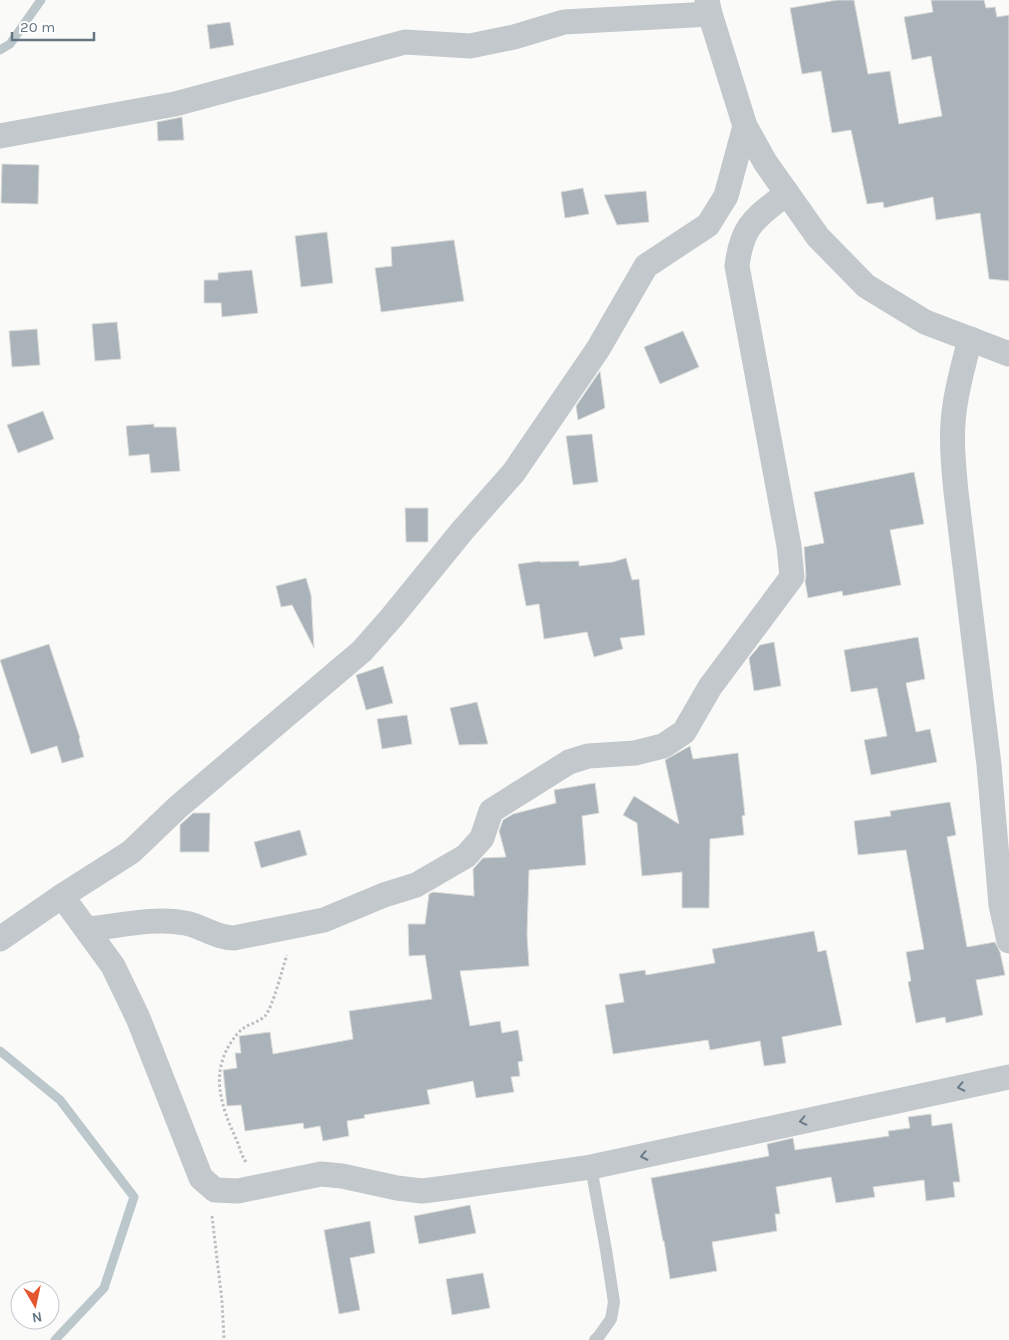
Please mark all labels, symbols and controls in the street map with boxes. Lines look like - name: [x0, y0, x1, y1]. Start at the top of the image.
- scale bar: [12, 10, 95, 42]
- text: 20 m: [20, 18, 55, 36]
- one-way arrow: [957, 1081, 966, 1092]
- one-way arrow: [798, 1115, 807, 1126]
- one-way arrow: [639, 1150, 648, 1160]
- north arrow: [10, 1280, 60, 1330]
- text: N: [31, 1308, 43, 1327]

